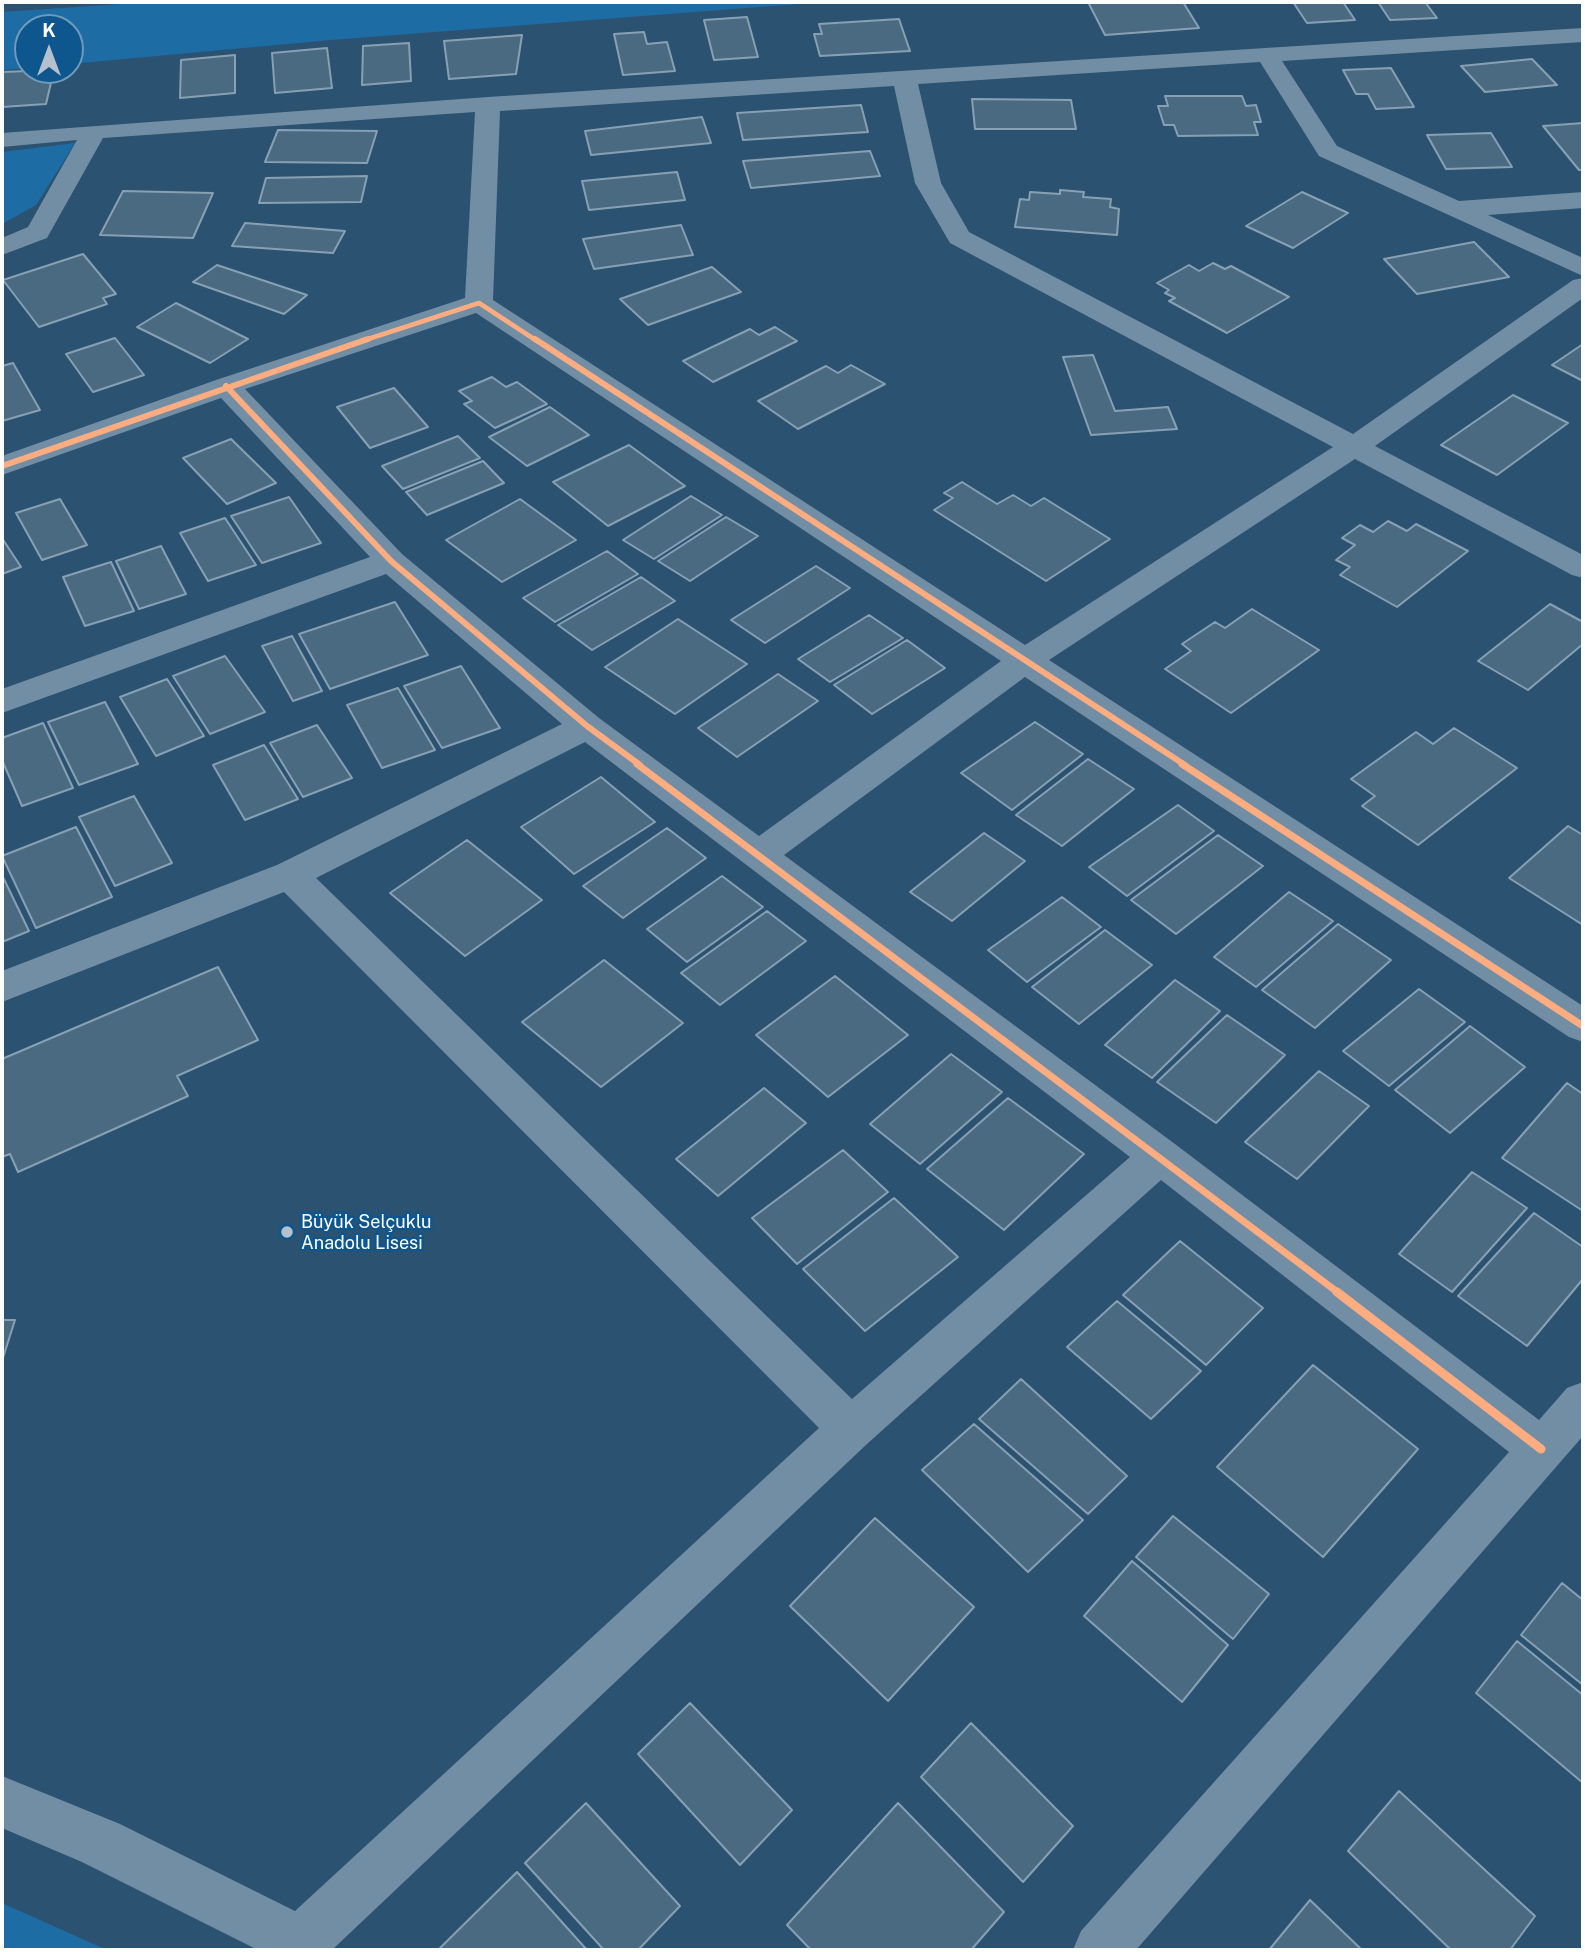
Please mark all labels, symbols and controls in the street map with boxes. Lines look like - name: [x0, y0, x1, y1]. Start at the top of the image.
- north arrow: [14, 14, 84, 84]
- text: K: [42, 19, 56, 41]
- place label: Büyük Selçuklu Anadolu Lisesi: [301, 1211, 431, 1254]
- marker: Büyük Selçuklu Anadolu Lisesi: [279, 1224, 295, 1240]

